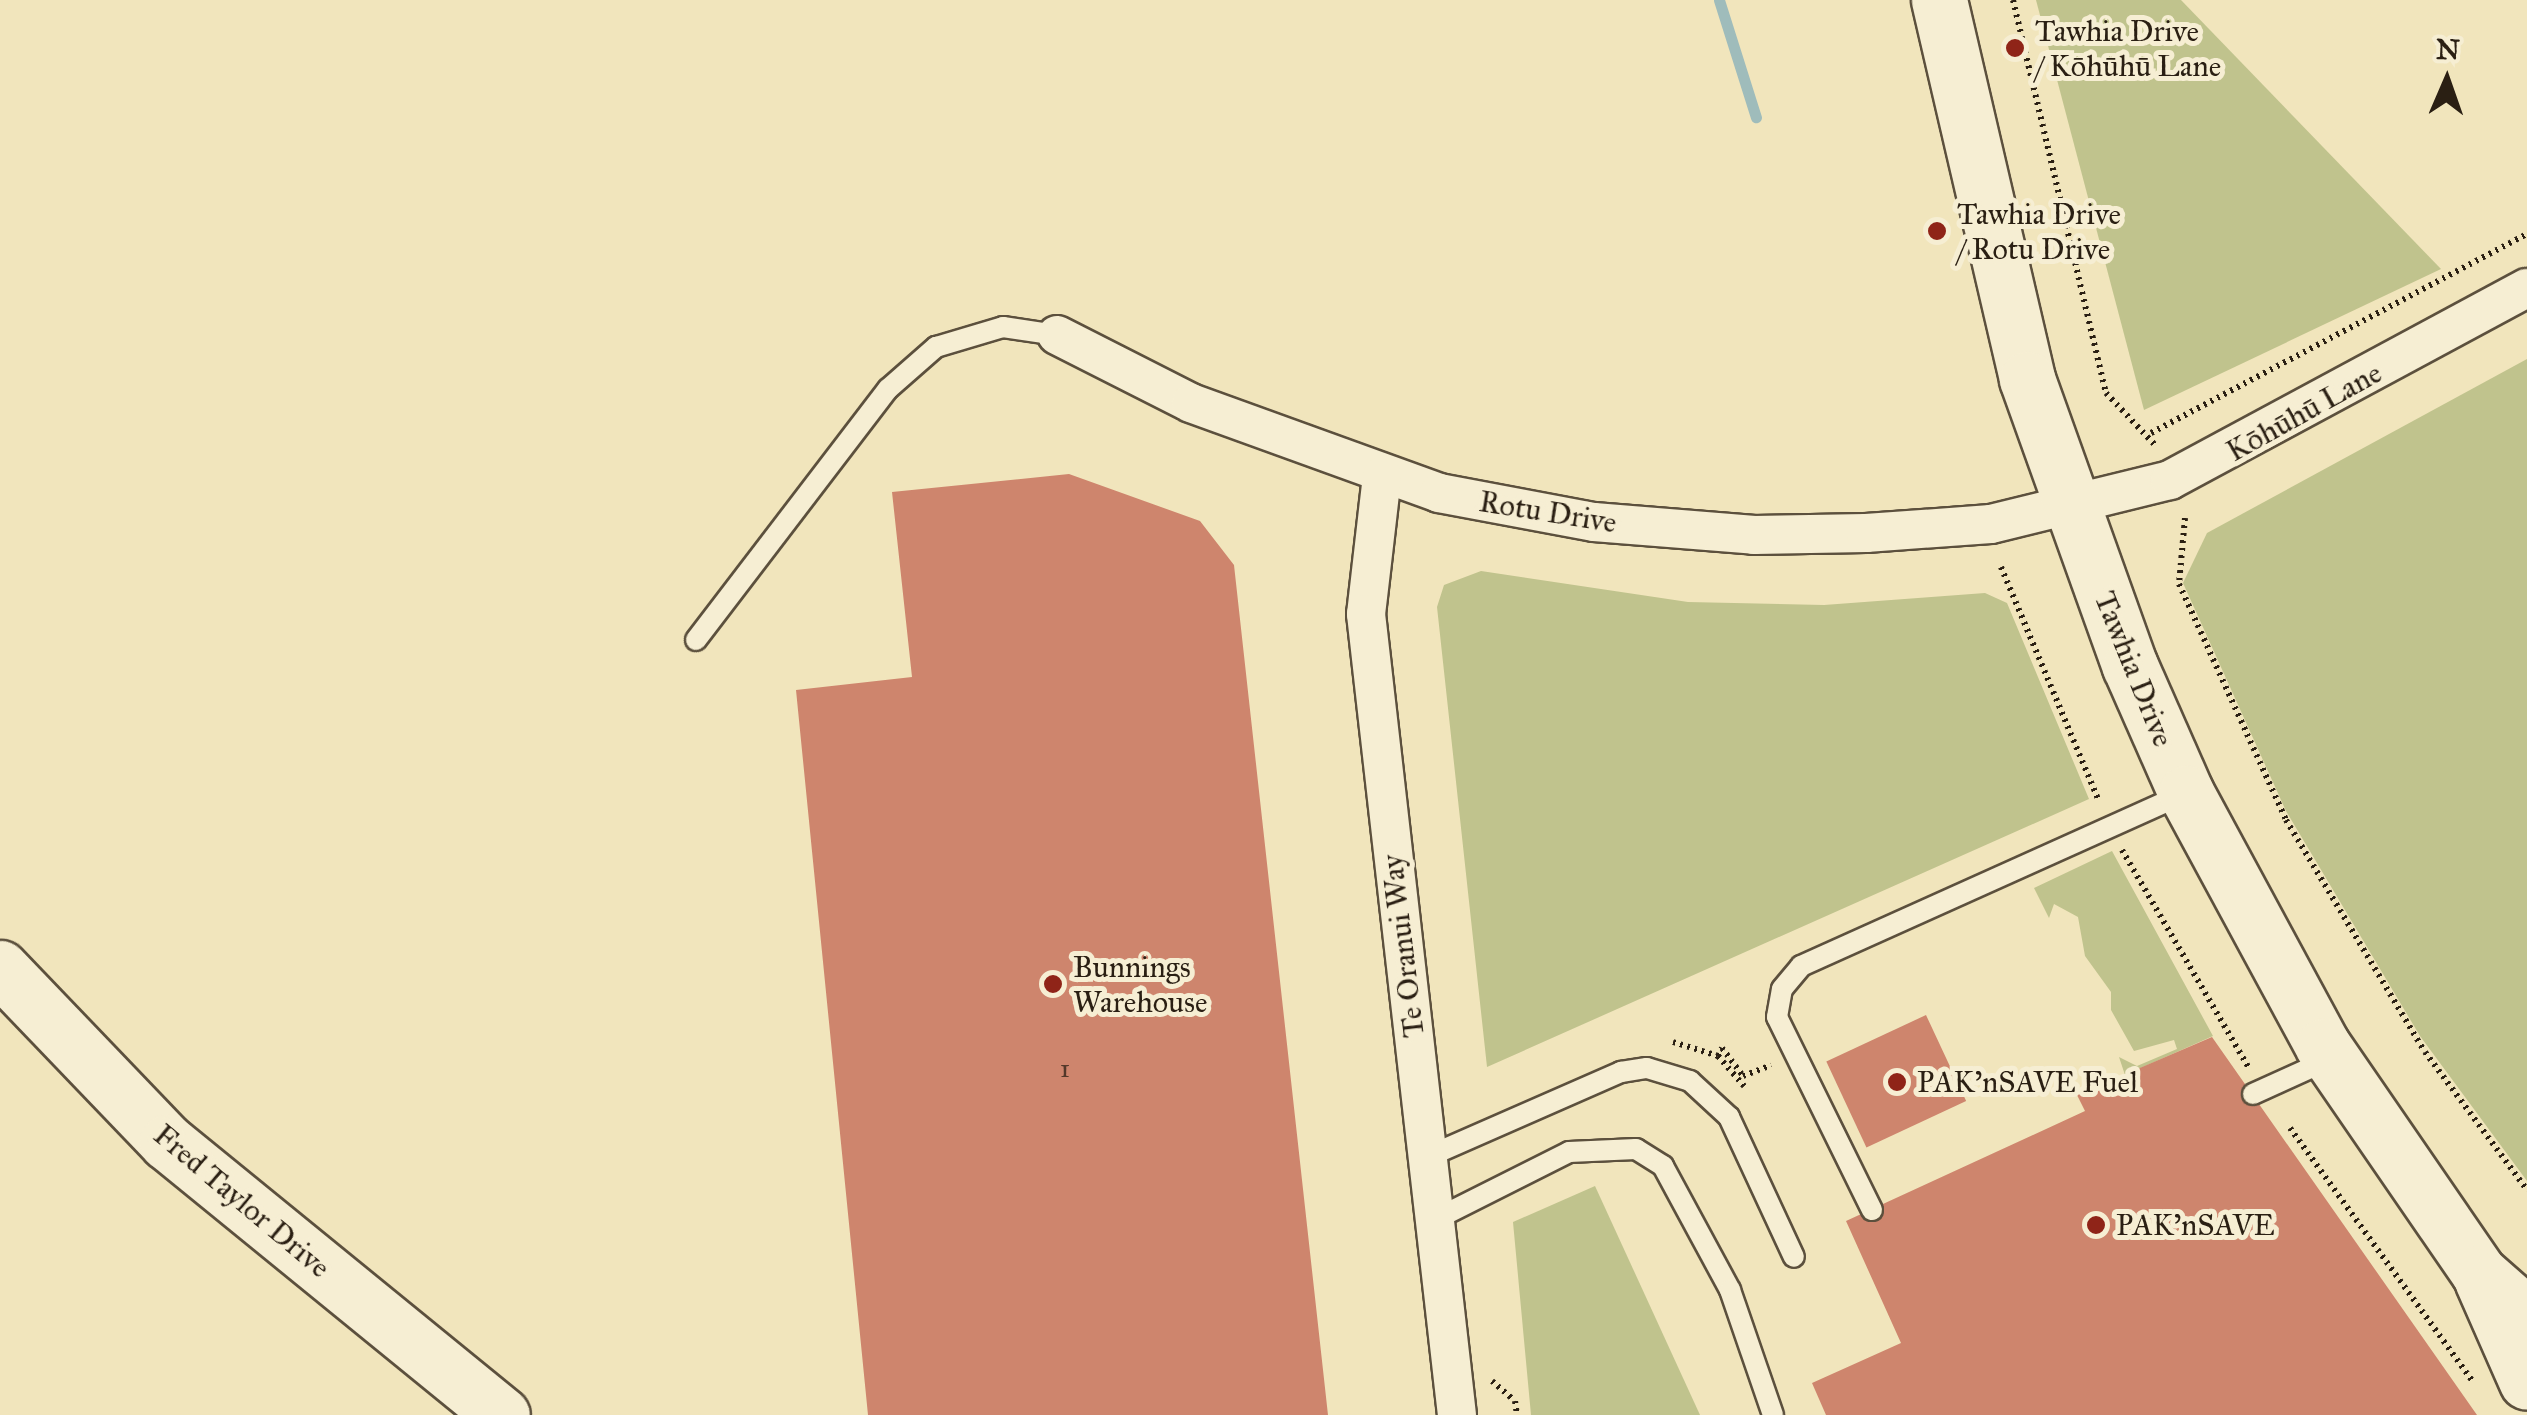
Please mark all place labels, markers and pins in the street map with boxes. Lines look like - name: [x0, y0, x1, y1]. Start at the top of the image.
- place label: Tawhia Drive / Kōhūhū Lane: [2035, 13, 2221, 84]
- marker: Tawhia Drive / Kōhūhū Lane: [2004, 37, 2026, 59]
- place label: Tawhia Drive / Rotu Drive: [1957, 196, 2121, 266]
- marker: Tawhia Drive / Rotu Drive: [1926, 220, 1948, 242]
- place label: Bunnings Warehouse: [1073, 949, 1207, 1020]
- marker: Bunnings Warehouse: [1042, 973, 1064, 995]
- place label: PAK'nSAVE Fuel: [1917, 1064, 2138, 1100]
- marker: PAK'nSAVE Fuel: [1886, 1071, 1908, 1093]
- place label: PAK'nSAVE: [2116, 1207, 2275, 1243]
- marker: PAK'nSAVE: [2085, 1214, 2107, 1236]

